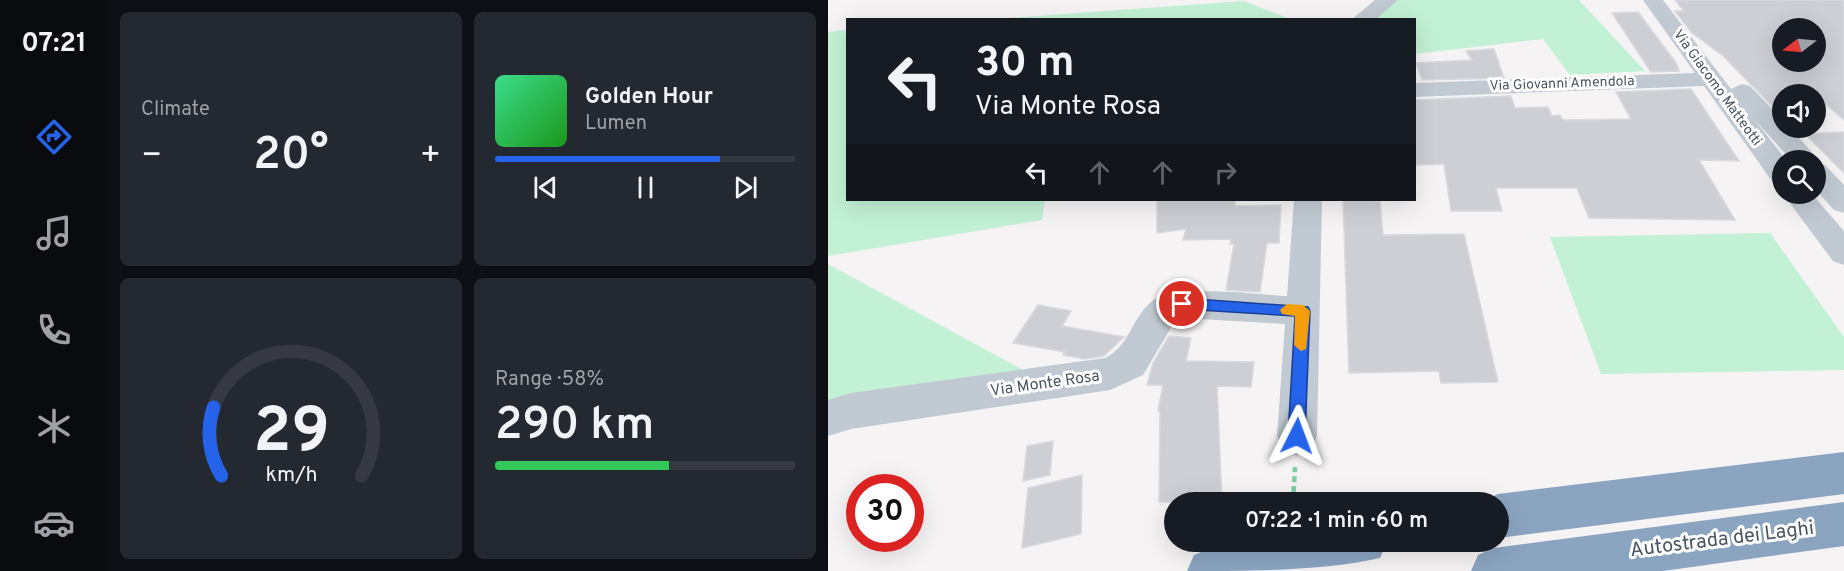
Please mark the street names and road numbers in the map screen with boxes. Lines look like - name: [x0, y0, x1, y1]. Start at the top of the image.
- street label: Via Giacomo Matteotti: [1669, 27, 1765, 149]
- street label: Via Giovanni Amendola: [1489, 73, 1635, 95]
- street label: Via Monte Rosa: [989, 366, 1101, 402]
- street label: Autostrada dei Laghi: [1629, 516, 1815, 564]

